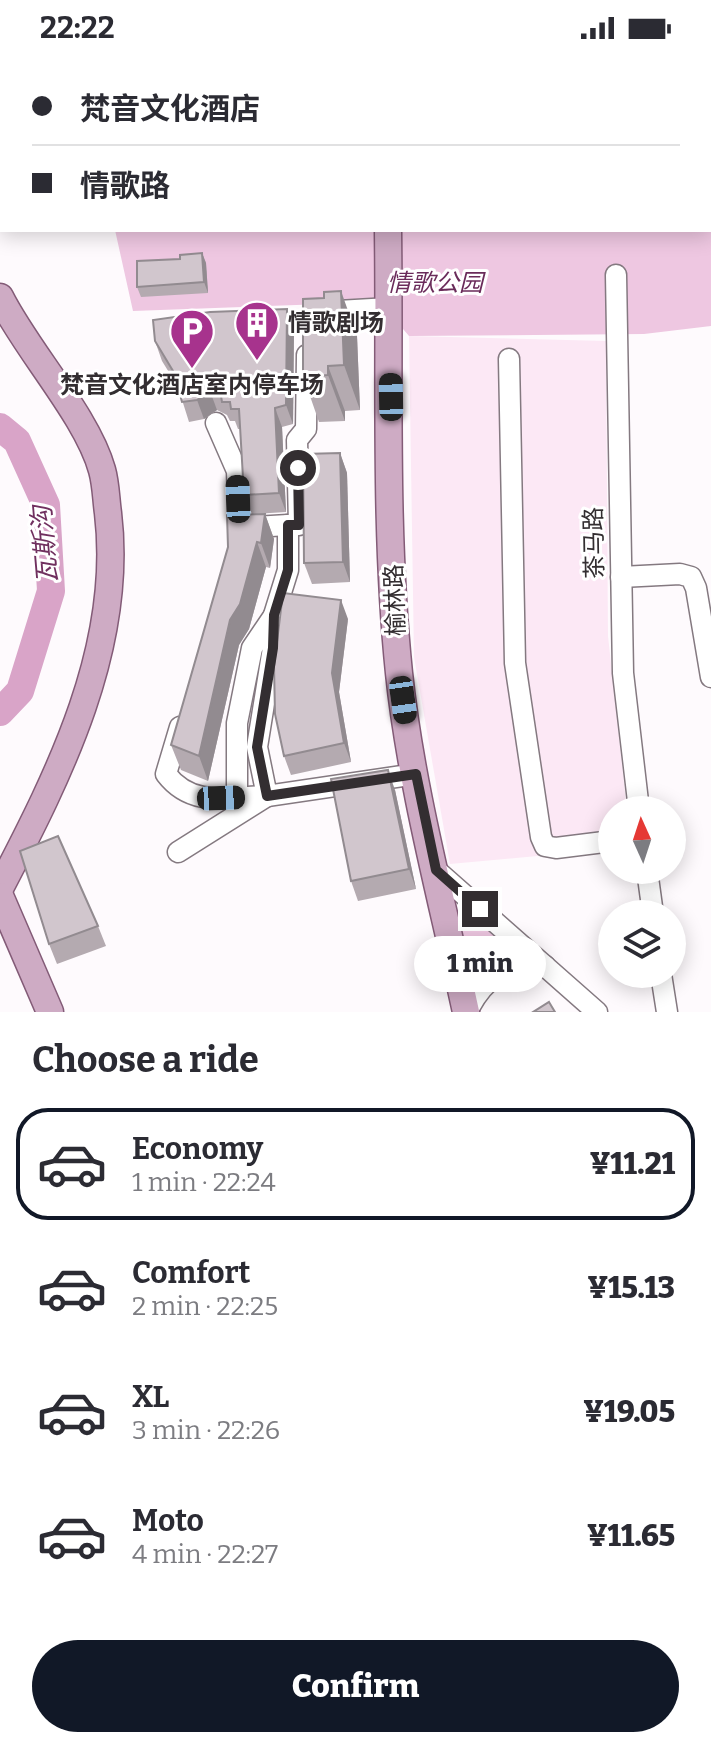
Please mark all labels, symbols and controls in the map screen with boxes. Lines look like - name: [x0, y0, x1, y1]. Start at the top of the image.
- text: 22:22: [40, 10, 115, 46]
- text: 梵音文化酒店: [80, 91, 260, 127]
- text: 情歌路: [80, 168, 170, 204]
- park label: 情歌公园: [387, 269, 486, 297]
- building icon: 情歌剧场: [233, 299, 281, 362]
- parking icon: 梵音文化酒店室内停车场: [168, 307, 216, 370]
- place label: 情歌剧场: [288, 309, 384, 337]
- place label: 梵音文化酒店室内停车场: [60, 371, 324, 399]
- car: [379, 373, 403, 421]
- route start: [280, 450, 316, 486]
- car: [225, 475, 251, 523]
- water label: 瓦斯沟: [26, 502, 64, 585]
- street label: 茶马路: [579, 507, 609, 579]
- street label: 榆林路: [380, 564, 410, 636]
- car: [388, 675, 418, 725]
- car: [197, 785, 245, 811]
- north arrow: [598, 796, 686, 884]
- map controls: [598, 796, 686, 988]
- route end: [462, 891, 498, 927]
- button: layers: [598, 900, 686, 988]
- callout: 1 min: [414, 937, 546, 993]
- text: 1 min: [447, 948, 513, 979]
- text: Choose a ride: [32, 1038, 259, 1082]
- icon: car: [36, 1128, 108, 1200]
- text: Economy: [132, 1131, 263, 1167]
- text: ¥11.21: [590, 1146, 675, 1182]
- text: 1 min · 22:24: [132, 1167, 276, 1198]
- icon: car: [36, 1252, 108, 1324]
- text: Comfort: [132, 1255, 250, 1291]
- text: ¥15.13: [587, 1270, 675, 1306]
- text: 2 min · 22:25: [132, 1291, 278, 1322]
- icon: car: [36, 1376, 108, 1448]
- text: XL: [132, 1379, 169, 1415]
- text: ¥19.05: [583, 1394, 675, 1430]
- text: 3 min · 22:26: [132, 1415, 280, 1446]
- icon: car: [36, 1500, 108, 1572]
- text: Moto: [132, 1503, 204, 1539]
- text: ¥11.65: [587, 1518, 675, 1554]
- text: 4 min · 22:27: [132, 1539, 278, 1570]
- button: Confirm: [32, 1640, 679, 1732]

